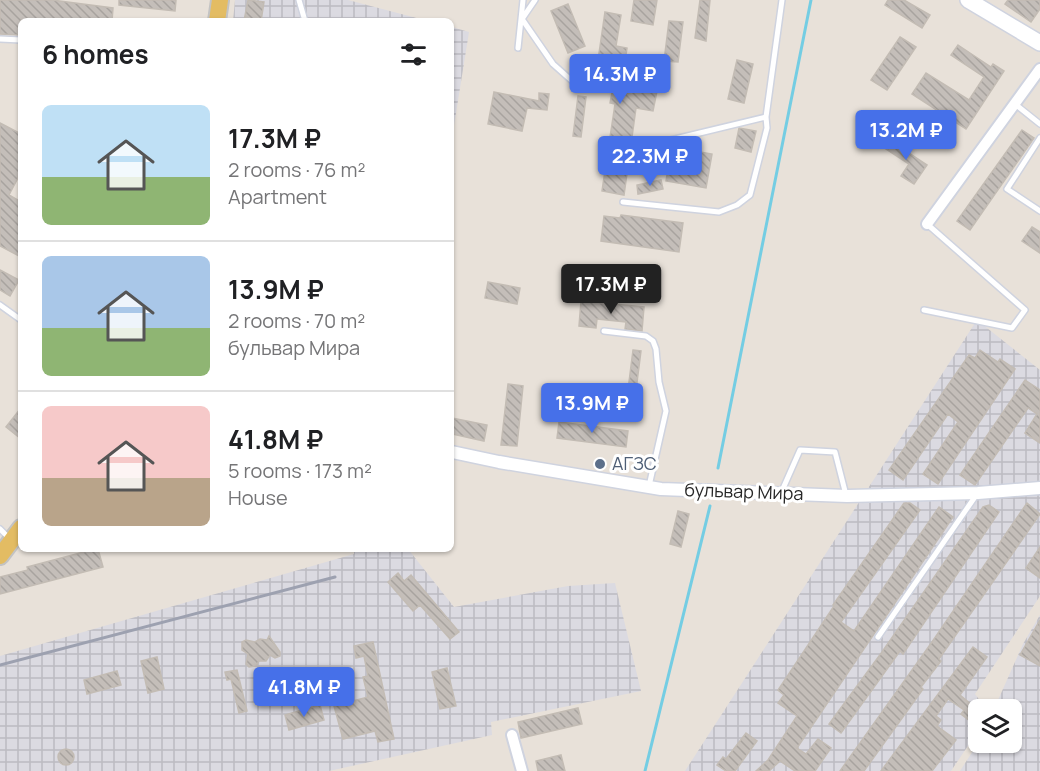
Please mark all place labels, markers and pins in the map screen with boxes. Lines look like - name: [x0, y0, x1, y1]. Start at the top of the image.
- pin: 14.3M ₽: [565, 54, 675, 105]
- pin: 13.2M ₽: [851, 110, 961, 161]
- pin: 22.3M ₽: [595, 136, 705, 187]
- pin: 17.3M ₽: [556, 264, 666, 315]
- pin: 13.9M ₽: [537, 383, 647, 434]
- place label: АГЗС: [612, 451, 657, 475]
- marker: АГЗС: [593, 457, 607, 471]
- pin: 41.8M ₽: [249, 667, 359, 718]

